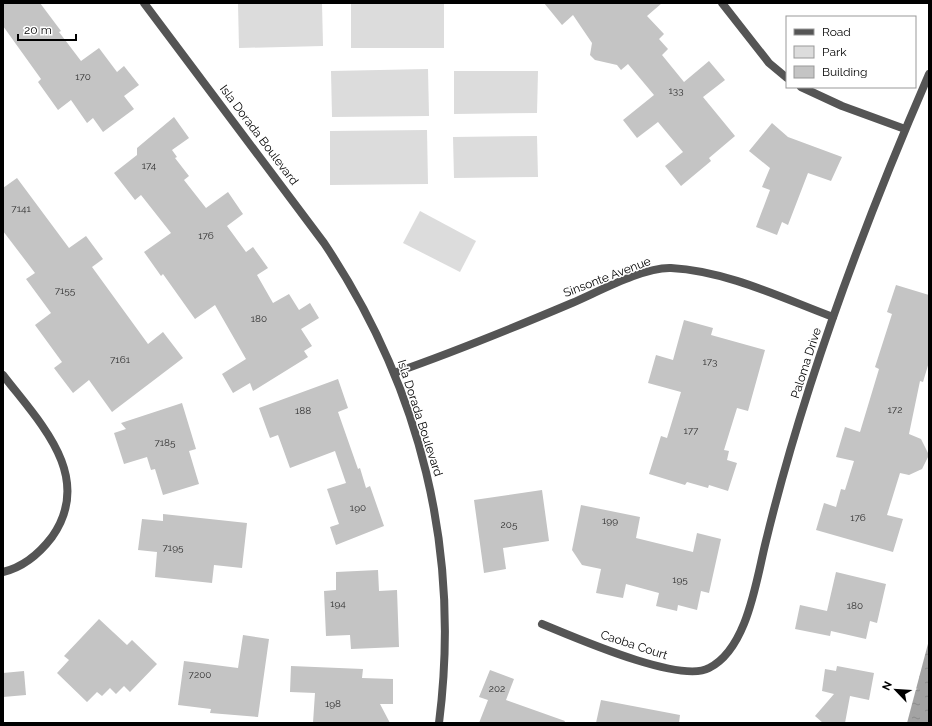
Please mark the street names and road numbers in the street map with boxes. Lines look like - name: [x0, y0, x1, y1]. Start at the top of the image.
- street label: Isla Dorada Boulevard: [217, 82, 301, 188]
- street label: Sinsonte Avenue: [561, 254, 653, 300]
- street label: Paloma Drive: [788, 326, 824, 400]
- street label: Isla Dorada Boulevard: [395, 358, 445, 478]
- street label: Caoba Court: [599, 628, 669, 662]

